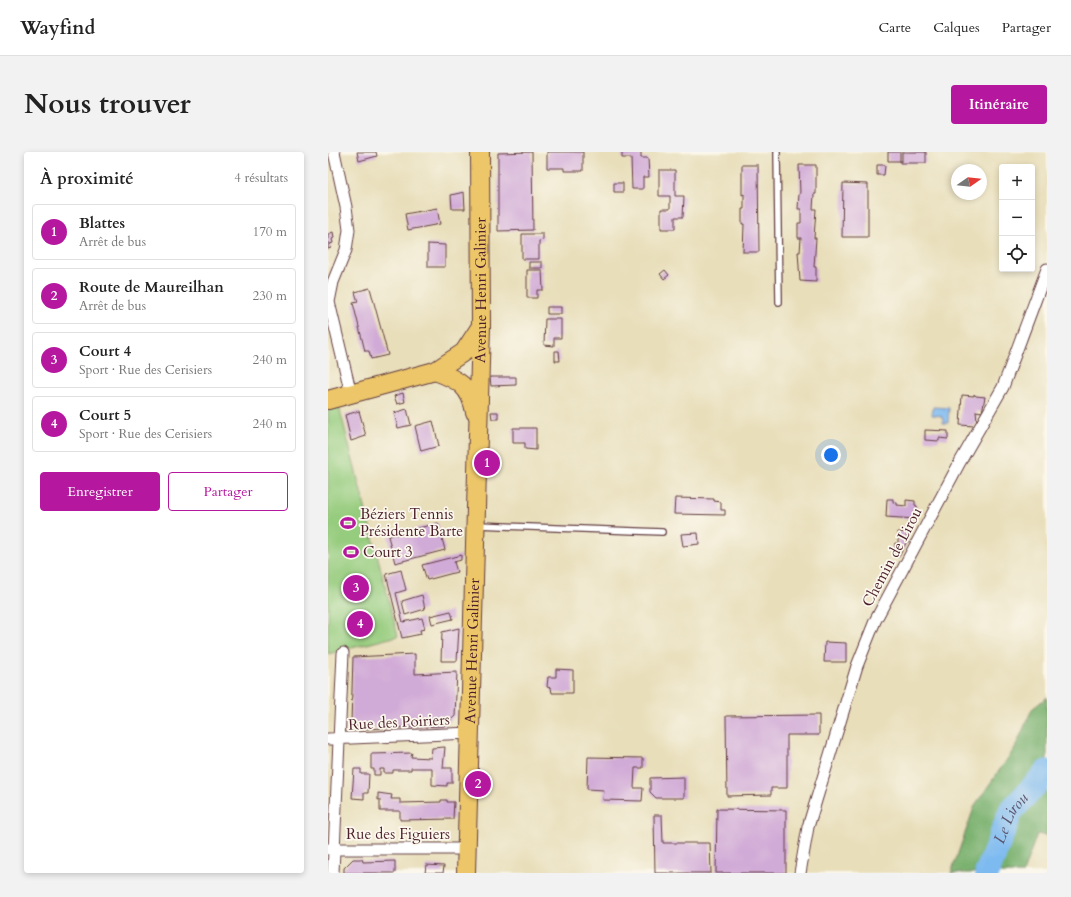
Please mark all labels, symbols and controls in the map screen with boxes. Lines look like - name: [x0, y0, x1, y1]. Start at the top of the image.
- text: Wayfind: [20, 15, 95, 41]
- text: Carte: [879, 18, 911, 37]
- text: Calques: [933, 18, 980, 37]
- text: Partager: [1002, 18, 1051, 37]
- text: Nous trouver: [24, 85, 191, 123]
- button: Itinéraire: [951, 85, 1047, 124]
- north arrow: [951, 164, 987, 200]
- map controls: [999, 164, 1035, 272]
- button: +: [999, 164, 1035, 200]
- text: À proximité: [40, 167, 134, 190]
- text: 4 résultats: [234, 169, 288, 187]
- button: −: [999, 200, 1035, 236]
- text: Blattes: [79, 213, 125, 233]
- street label: Avenue Henri Galinier: [470, 217, 491, 363]
- text: 1: [51, 223, 57, 241]
- text: 170 m: [253, 223, 287, 241]
- text: Arrêt de bus: [79, 233, 146, 251]
- button: locate: [999, 236, 1035, 272]
- text: Route de Maureilhan: [79, 277, 224, 297]
- text: 2: [51, 287, 57, 305]
- text: 230 m: [253, 287, 287, 305]
- text: Arrêt de bus: [79, 297, 146, 315]
- text: Court 4: [79, 341, 131, 361]
- text: 3: [51, 351, 57, 369]
- text: 240 m: [253, 351, 287, 369]
- text: Sport · Rue des Cerisiers: [79, 361, 212, 379]
- text: Court 5: [79, 405, 131, 425]
- text: 4: [51, 415, 57, 433]
- text: 240 m: [253, 415, 287, 433]
- text: Sport · Rue des Cerisiers: [79, 425, 212, 443]
- your location: [821, 445, 841, 465]
- pin: 1: [474, 448, 500, 478]
- button: Enregistrer: [40, 472, 160, 511]
- button: Partager: [168, 472, 288, 511]
- place label: Béziers Tennis Présidente Barte: [360, 504, 463, 541]
- street label: Chemin de Lirou: [857, 504, 927, 610]
- sports icon: Béziers Tennis Présidente Barte: [339, 514, 357, 532]
- place label: Court 3: [363, 542, 413, 562]
- sports icon: Court 3: [342, 543, 360, 561]
- pin: 3: [343, 573, 369, 603]
- street label: Avenue Henri Galinier: [460, 577, 484, 724]
- pin: 4: [347, 609, 373, 639]
- street label: Rue des Poiriers: [348, 709, 450, 735]
- pin: 2: [465, 769, 491, 799]
- water label: Le Lirou: [988, 788, 1033, 847]
- street label: Rue des Figuiers: [346, 824, 450, 844]

